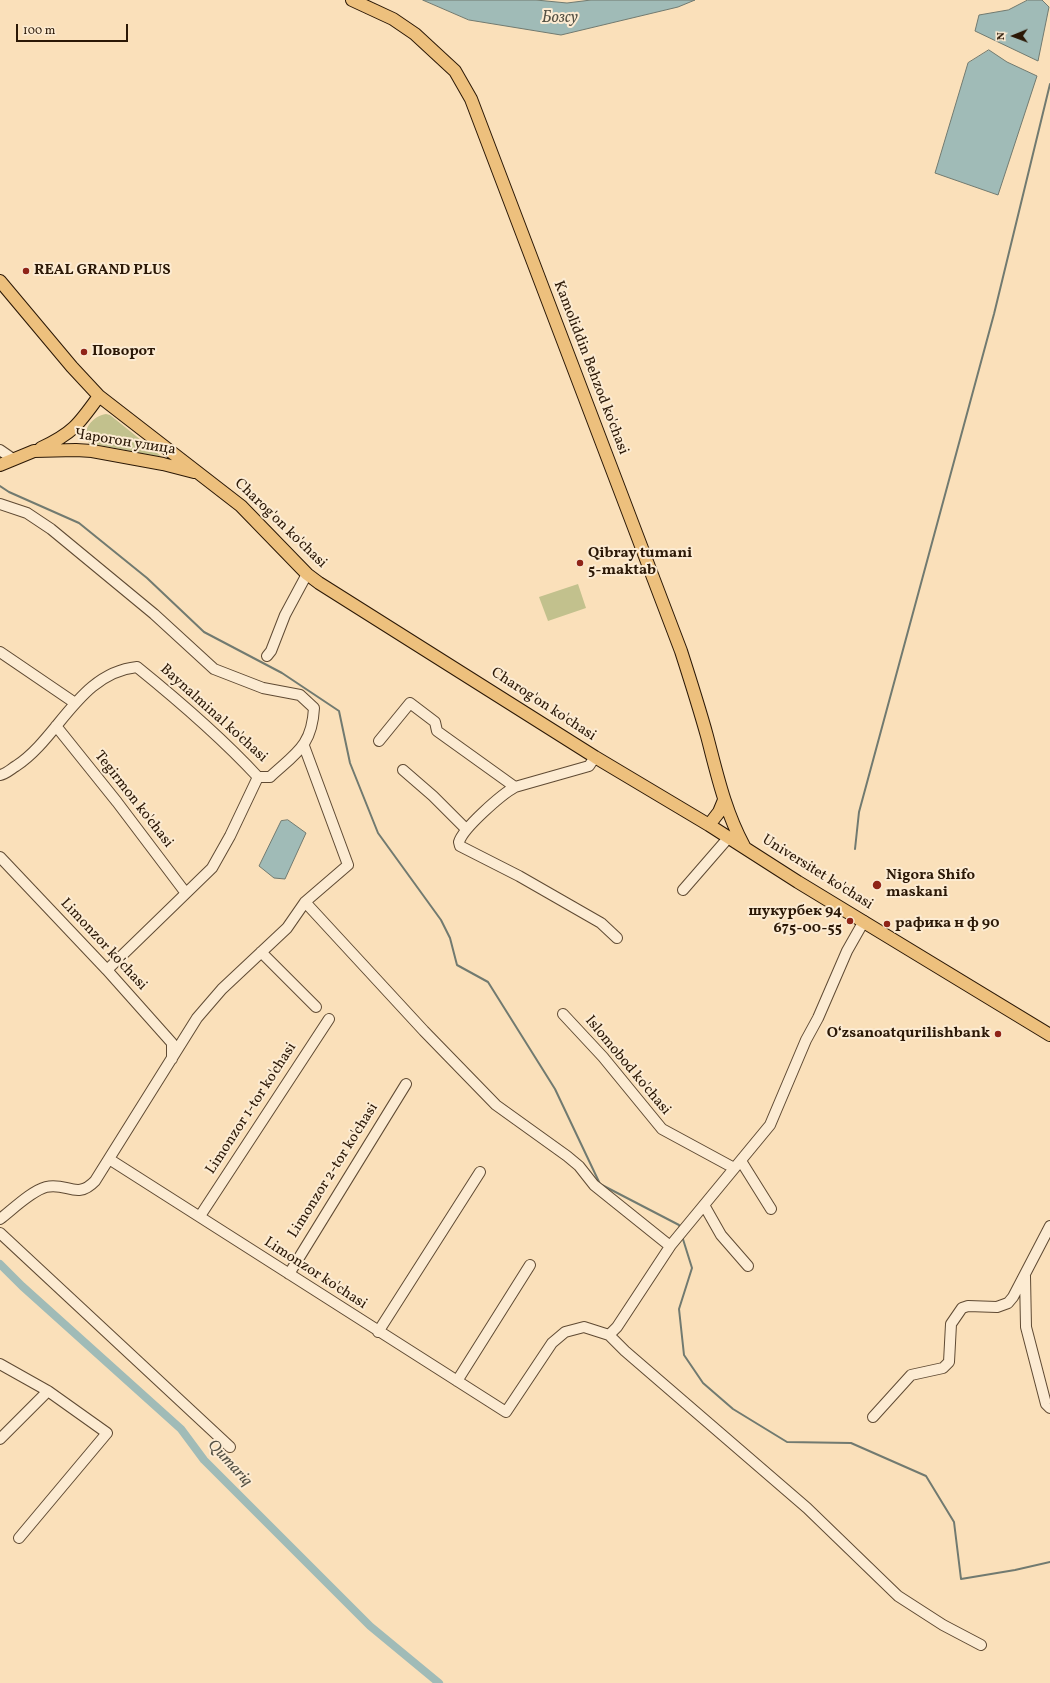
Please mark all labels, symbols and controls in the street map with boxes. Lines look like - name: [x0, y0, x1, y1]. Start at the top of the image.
- water label: Бозсу: [542, 9, 578, 29]
- scale bar: [18, 16, 130, 42]
- north arrow: [994, 16, 1034, 56]
- text: 100 m: [23, 23, 55, 39]
- text: N: [994, 32, 1009, 40]
- place label: REAL GRAND PLUS: [34, 262, 171, 280]
- marker: REAL GRAND PLUS: [21, 266, 31, 276]
- street label: Kamoliddin Behzod ko'chasi: [549, 279, 631, 457]
- place label: Поворот: [92, 343, 155, 361]
- marker: Поворот: [79, 347, 89, 357]
- street label: Чарогон улица: [73, 426, 177, 460]
- street label: Charog'on ko'chasi: [230, 475, 330, 573]
- place label: Qibray tumani 5-maktab: [588, 545, 692, 580]
- marker: Qibray tumani 5-maktab: [575, 558, 585, 568]
- street label: Baynalminal ko'chasi: [156, 661, 270, 767]
- street label: Charog'on ko'chasi: [487, 664, 599, 746]
- street label: Tegirmon ko'chasi: [90, 748, 176, 852]
- street label: Universitet ko'chasi: [758, 832, 876, 914]
- place label: Nigora Shifo maskani: [886, 867, 975, 902]
- marker: Nigora Shifo maskani: [871, 879, 883, 891]
- street label: Limonzor ko'chasi: [56, 895, 150, 995]
- place label: шукурбек 94 675-00-55: [749, 903, 842, 938]
- place label: рафика н ф 90: [895, 915, 999, 933]
- marker: шукурбек 94 675-00-55: [845, 916, 855, 926]
- marker: рафика н ф 90: [882, 919, 892, 929]
- street label: Islomobod ko'chasi: [580, 1013, 674, 1119]
- place label: Oʻzsanoatqurilishbank: [827, 1025, 990, 1043]
- marker: Oʻzsanoatqurilishbank: [993, 1029, 1003, 1039]
- street label: Limonzor 1-tor ko'chasi: [203, 1040, 301, 1178]
- street label: Limonzor 2-tor ko'chasi: [285, 1100, 383, 1242]
- street label: Limonzor ko'chasi: [260, 1234, 370, 1314]
- water label: Qumariq: [202, 1437, 256, 1491]

